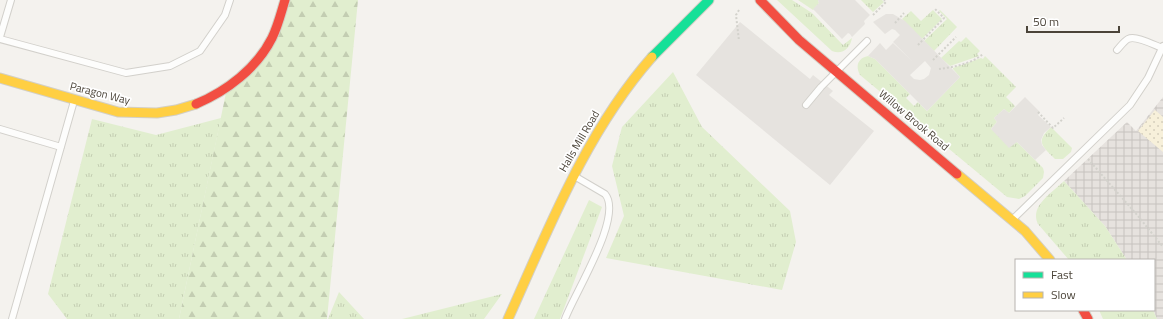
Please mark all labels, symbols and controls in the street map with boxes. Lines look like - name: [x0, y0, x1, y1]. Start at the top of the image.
- scale bar: [1027, 8, 1119, 34]
- text: 50 m: [1033, 12, 1059, 31]
- street label: Paragon Way: [68, 78, 132, 108]
- street label: Willow Brook Road: [875, 86, 953, 154]
- street label: Halls Mill Road: [555, 107, 603, 175]
- legend: [1015, 259, 1155, 311]
- text: Fast: [1051, 265, 1074, 284]
- text: Slow: [1051, 285, 1076, 304]

